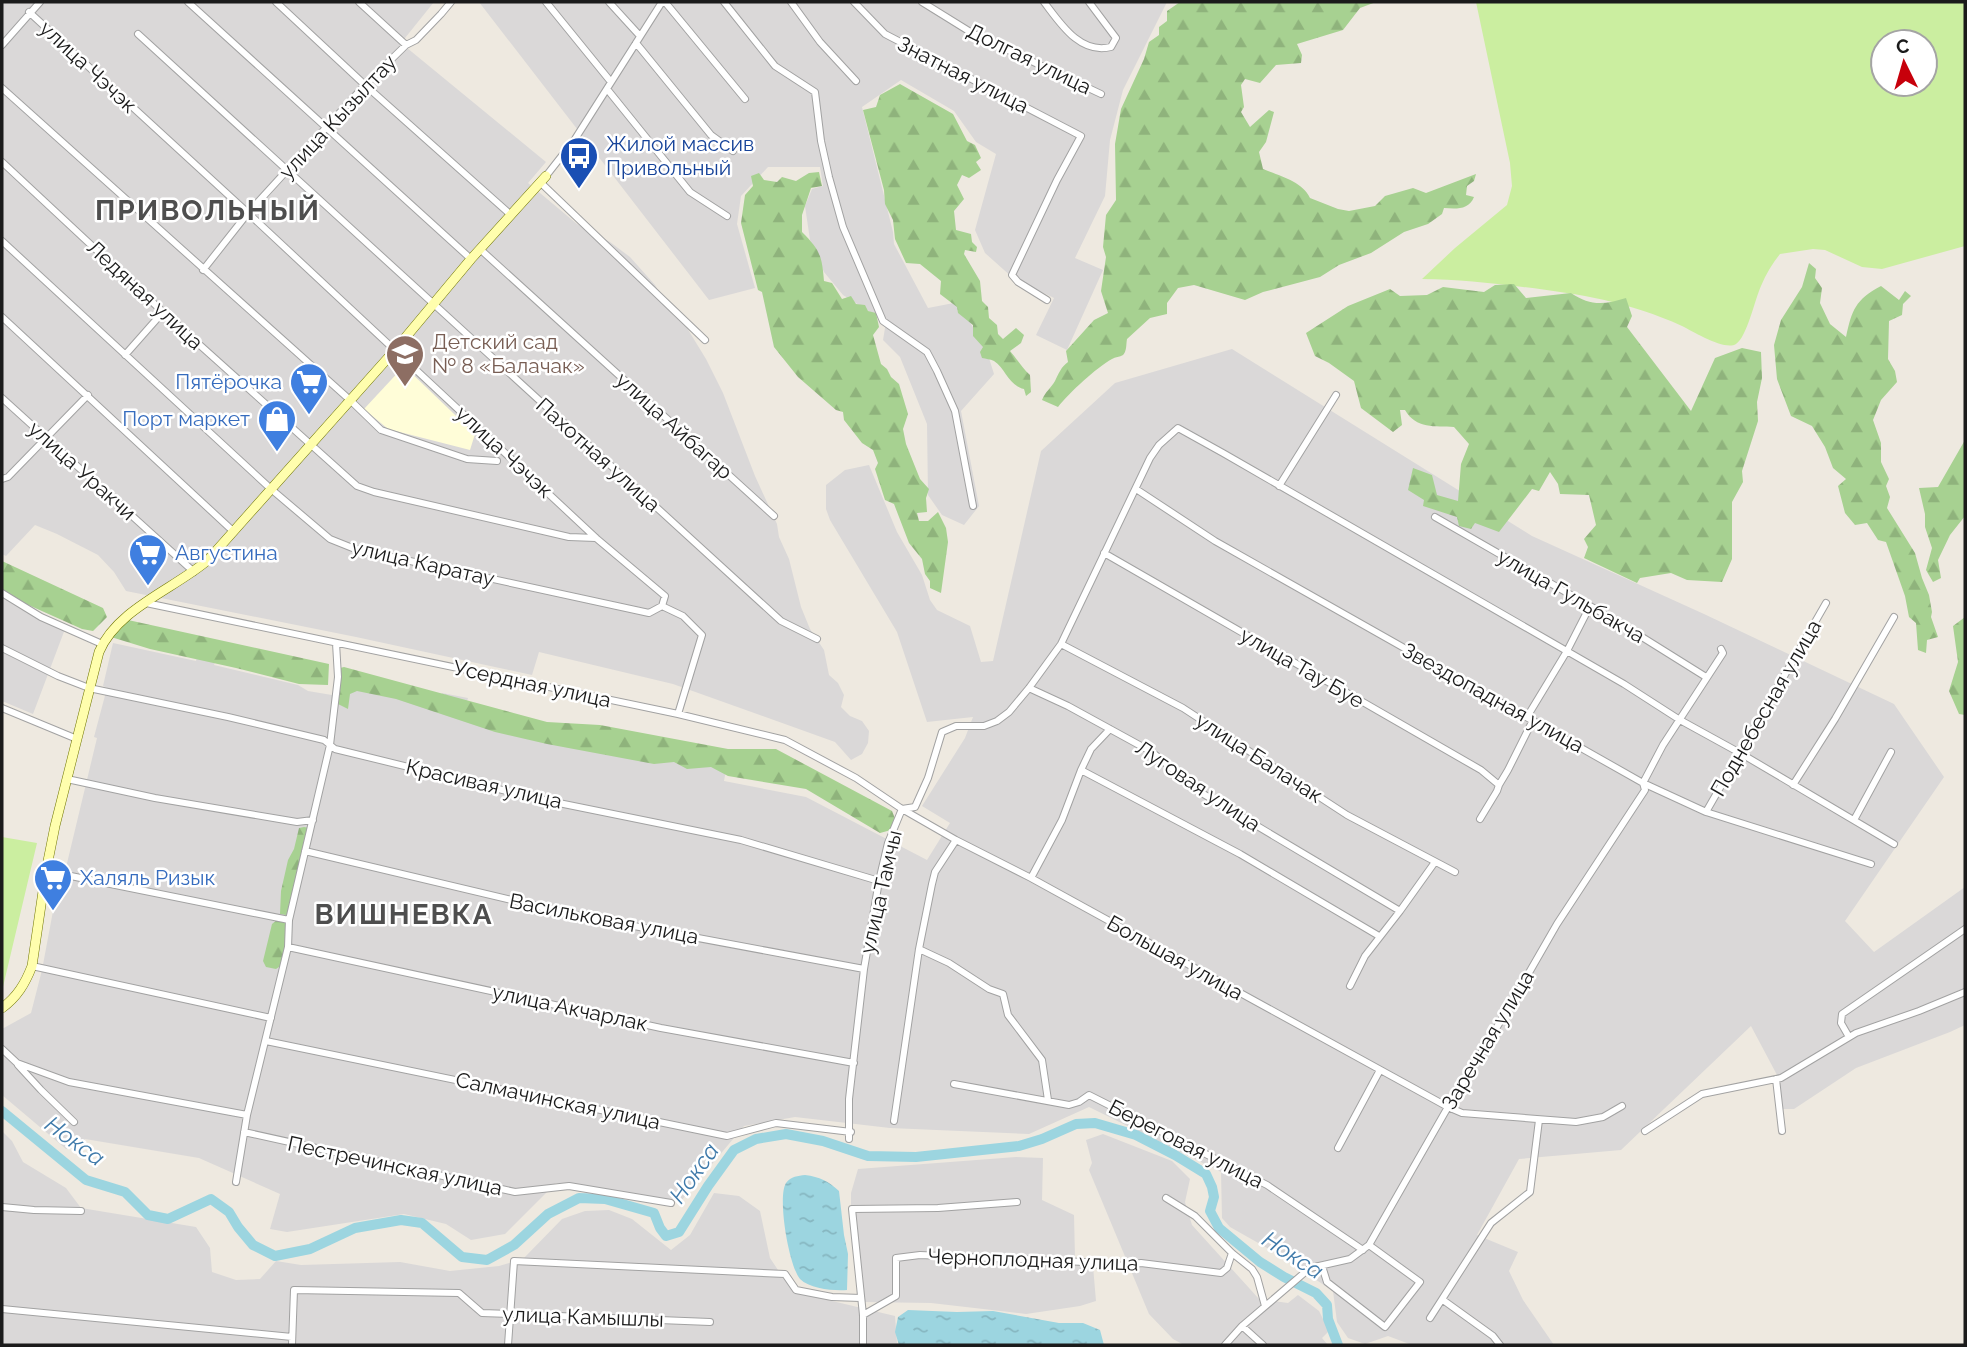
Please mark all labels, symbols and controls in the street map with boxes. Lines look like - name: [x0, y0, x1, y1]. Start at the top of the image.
- street label: улица Чэчэк: [35, 15, 142, 118]
- street label: Долгая улица: [963, 18, 1095, 99]
- north arrow: [1869, 28, 1939, 98]
- street label: Знатная улица: [894, 31, 1033, 118]
- text: С: [1895, 35, 1910, 58]
- street label: улица Кызылтау: [274, 49, 402, 184]
- place label: Жилой массив Привольный: [606, 131, 754, 180]
- bus stop icon: Жилой массив Привольный: [558, 135, 600, 190]
- district label: ПРИВОЛЬНЫЙ: [95, 194, 321, 227]
- street label: Ледяная улица: [82, 235, 209, 355]
- place label: Детский сад № 8 «Балачак»: [432, 329, 585, 378]
- school or university icon: Детский сад № 8 «Балачак»: [384, 333, 426, 388]
- supermarket icon: Пятёрочка: [288, 361, 330, 416]
- street label: улица Айбагар: [611, 367, 738, 484]
- place label: Пятёрочка: [175, 369, 282, 394]
- street label: Пахотная улица: [531, 392, 666, 517]
- shop icon: Порт маркет: [256, 398, 298, 453]
- street label: улица Чэчэк: [451, 400, 558, 503]
- place label: Порт маркет: [122, 406, 250, 431]
- street label: улица Уракчи: [23, 416, 141, 525]
- supermarket icon: Августина: [127, 532, 169, 587]
- street label: улица Каратау: [349, 534, 497, 591]
- place label: Августина: [175, 540, 278, 565]
- street label: улица Гульбакча: [1493, 543, 1649, 648]
- street label: Поднебесная улица: [1705, 615, 1826, 800]
- street label: улица Тау Буе: [1236, 622, 1369, 713]
- street label: Звездопадная улица: [1398, 637, 1588, 758]
- street label: Усердная улица: [451, 655, 613, 712]
- street label: улица Балачак: [1191, 707, 1328, 808]
- street label: Луговая улица: [1131, 735, 1266, 837]
- street label: Красивая улица: [404, 753, 565, 814]
- street label: улица Тамчы: [854, 828, 907, 956]
- supermarket icon: Халяль Ризык: [32, 857, 74, 912]
- place label: Халяль Ризык: [80, 865, 215, 890]
- street label: Васильковая улица: [507, 888, 701, 949]
- district label: ВИШНЕВКА: [314, 898, 494, 931]
- street label: Большая улица: [1103, 910, 1248, 1005]
- street label: Заречная улица: [1436, 966, 1539, 1114]
- street label: улица Акчарлак: [490, 979, 650, 1036]
- street label: Салмачинская улица: [454, 1067, 663, 1134]
- street label: Береговая улица: [1105, 1094, 1268, 1193]
- water label: Нокса: [40, 1110, 111, 1171]
- street label: Пестречинская улица: [286, 1131, 505, 1200]
- water label: Нокса: [663, 1137, 724, 1208]
- water label: Нокса: [1258, 1225, 1329, 1284]
- street label: Черноплодная улица: [927, 1243, 1139, 1276]
- street label: улица Камышлы: [502, 1301, 664, 1332]

